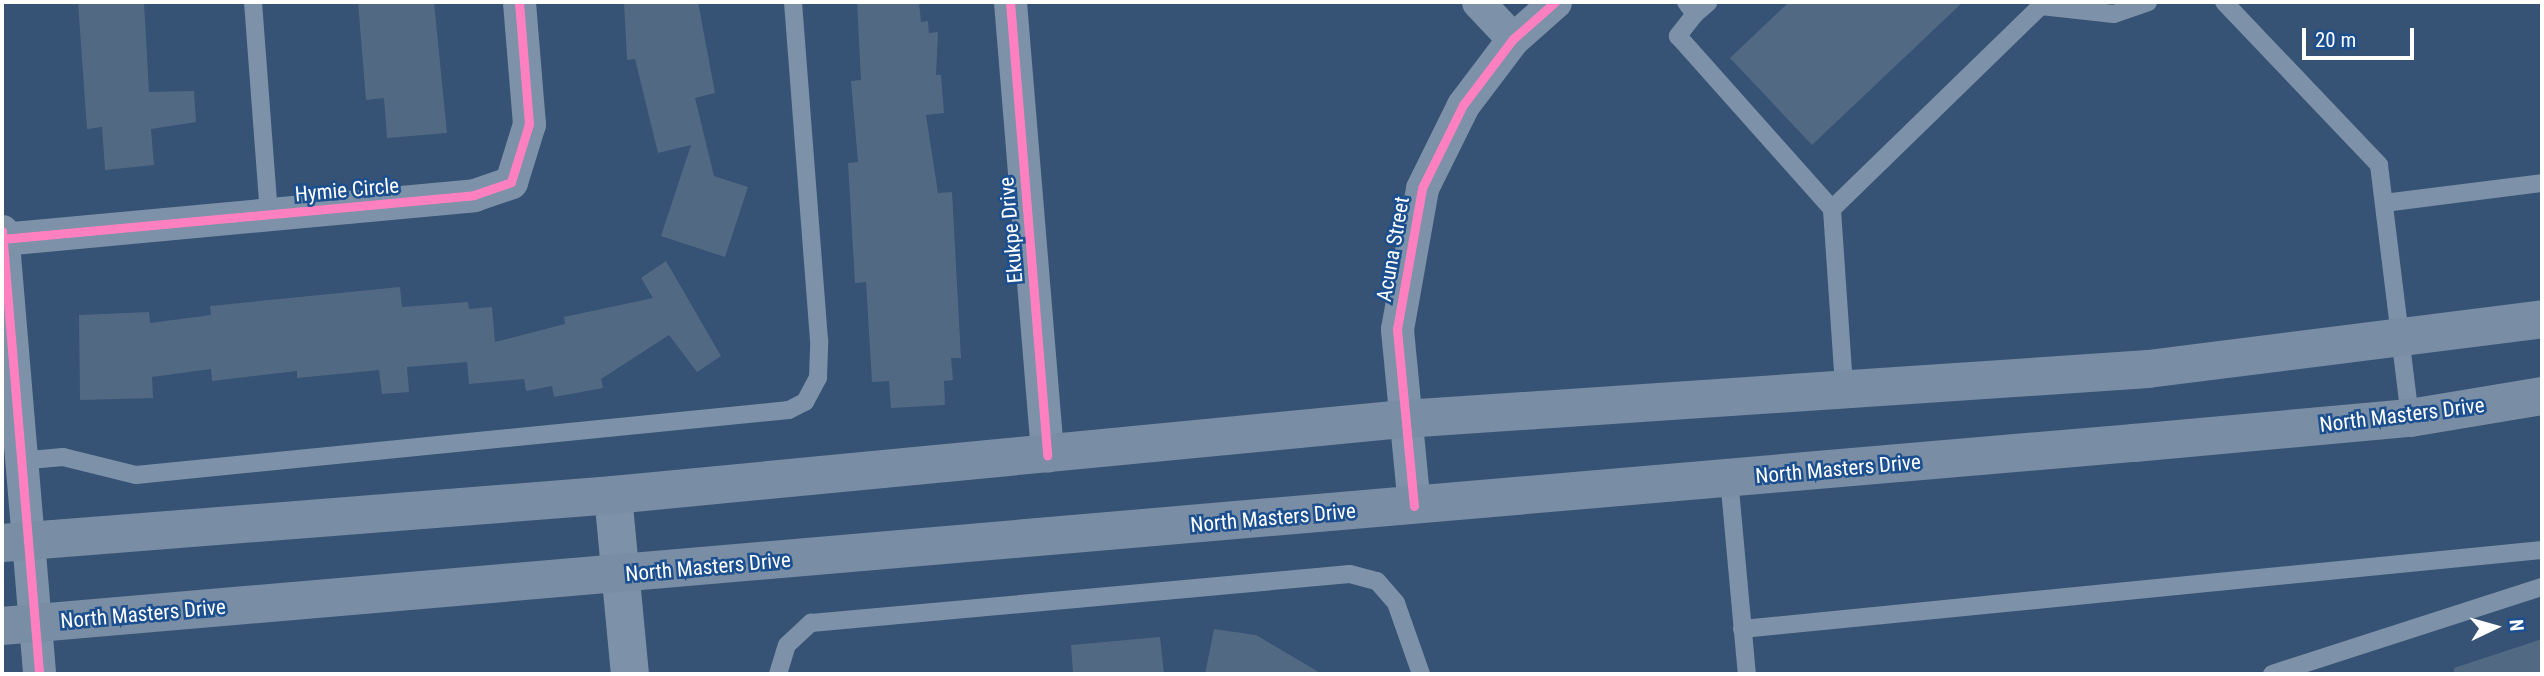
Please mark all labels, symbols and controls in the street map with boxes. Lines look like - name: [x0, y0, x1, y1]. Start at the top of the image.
- scale bar: [2306, 14, 2418, 58]
- text: 20 m: [2315, 28, 2356, 52]
- street label: Hymie Circle: [294, 173, 400, 207]
- street label: Ekukpe Drive: [994, 176, 1028, 284]
- street label: Acuna Street: [1371, 195, 1415, 303]
- street label: North Masters Drive: [2318, 392, 2486, 438]
- street label: North Masters Drive: [1754, 449, 1922, 489]
- street label: North Masters Drive: [1189, 498, 1357, 538]
- street label: North Masters Drive: [624, 547, 792, 587]
- north arrow: [2460, 592, 2530, 662]
- street label: North Masters Drive: [59, 594, 227, 634]
- text: N: [2504, 618, 2528, 632]

